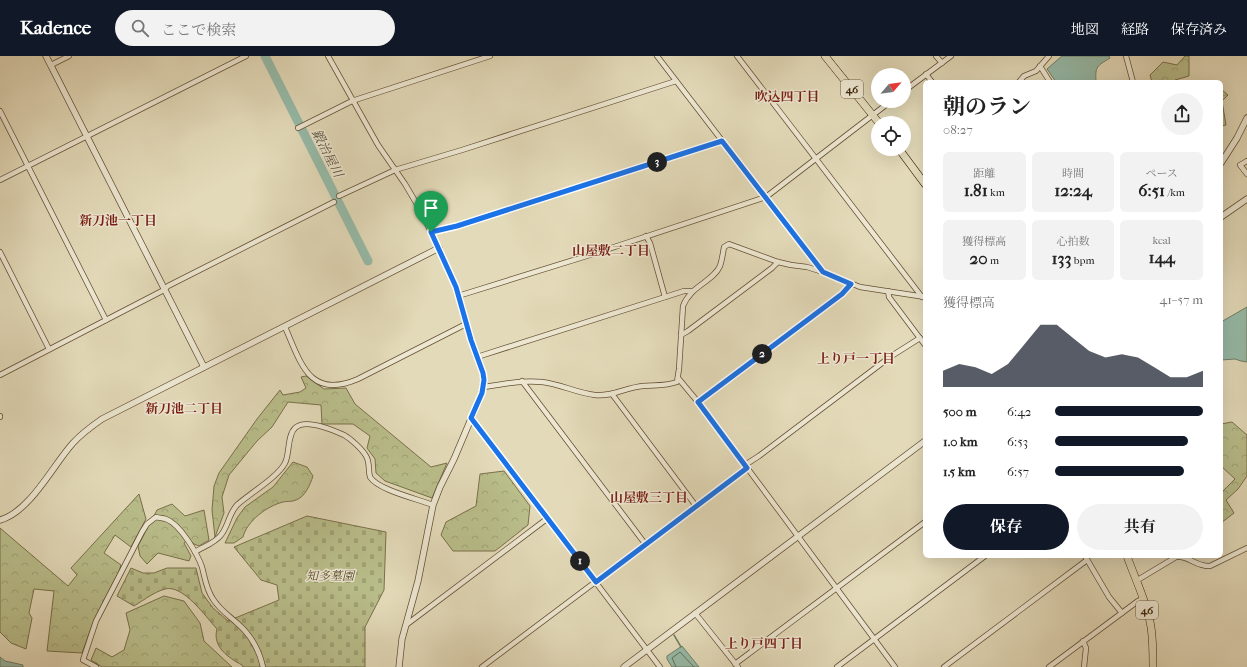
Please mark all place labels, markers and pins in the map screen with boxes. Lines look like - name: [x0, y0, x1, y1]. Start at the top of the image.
- pin: 3: [647, 152, 667, 172]
- pin: [414, 191, 448, 232]
- pin: 2: [752, 344, 772, 364]
- pin: 1: [570, 551, 590, 571]

